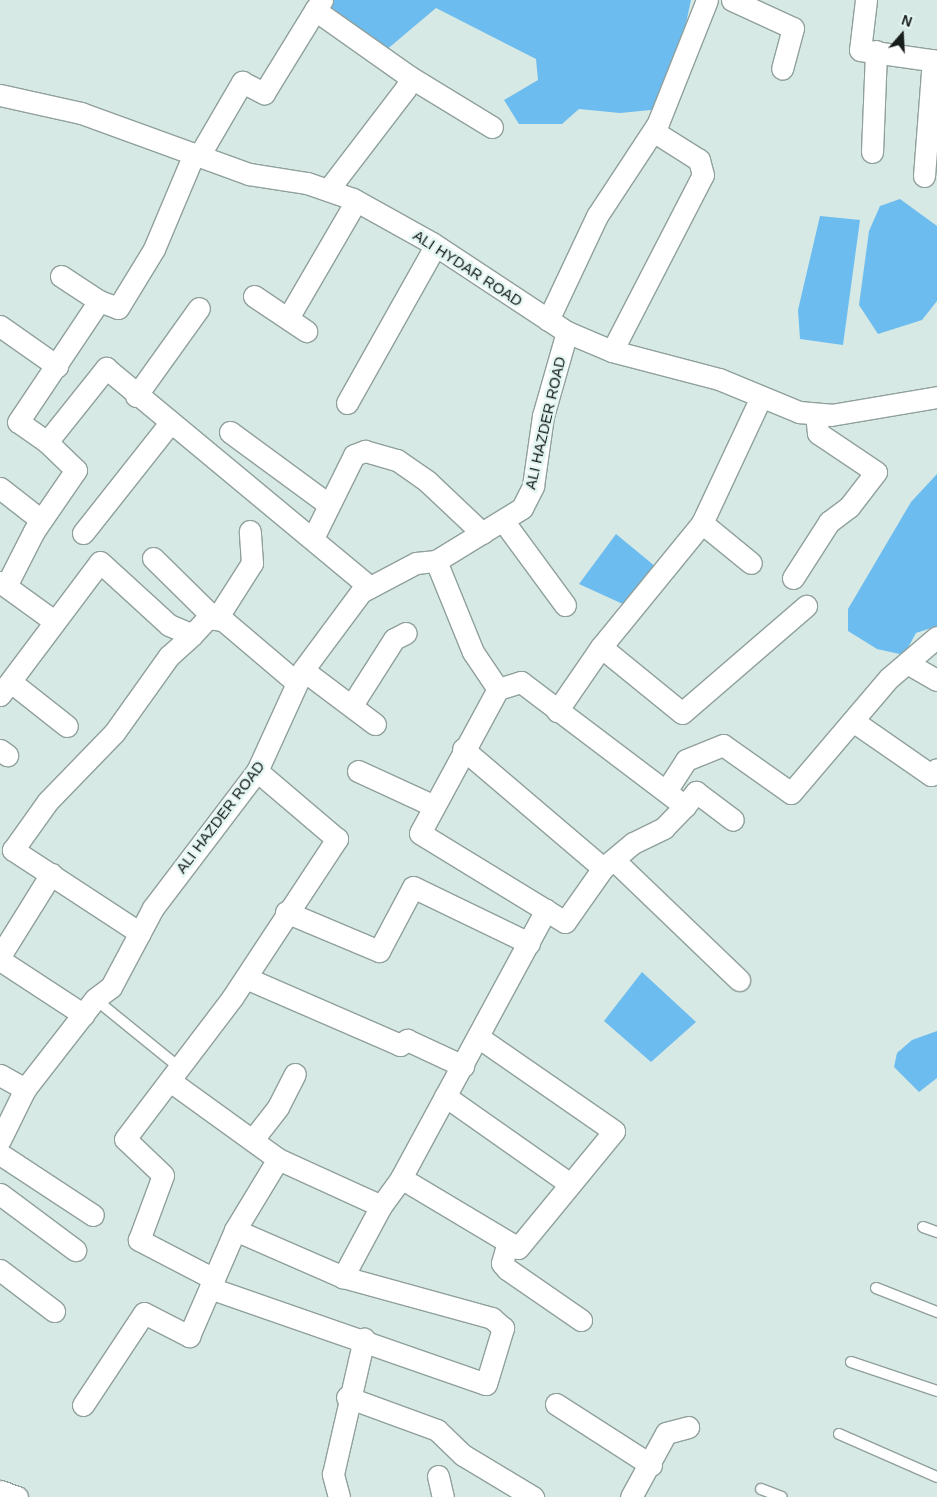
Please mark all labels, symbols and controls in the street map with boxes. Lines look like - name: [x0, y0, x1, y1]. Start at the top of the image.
- north arrow: [877, 10, 927, 60]
- text: N: [899, 12, 914, 30]
- street label: ALI HYDAR ROAD: [410, 226, 526, 310]
- street label: ALI HAZDER ROAD: [521, 355, 569, 491]
- street label: ALI HAZDER ROAD: [172, 757, 268, 877]

